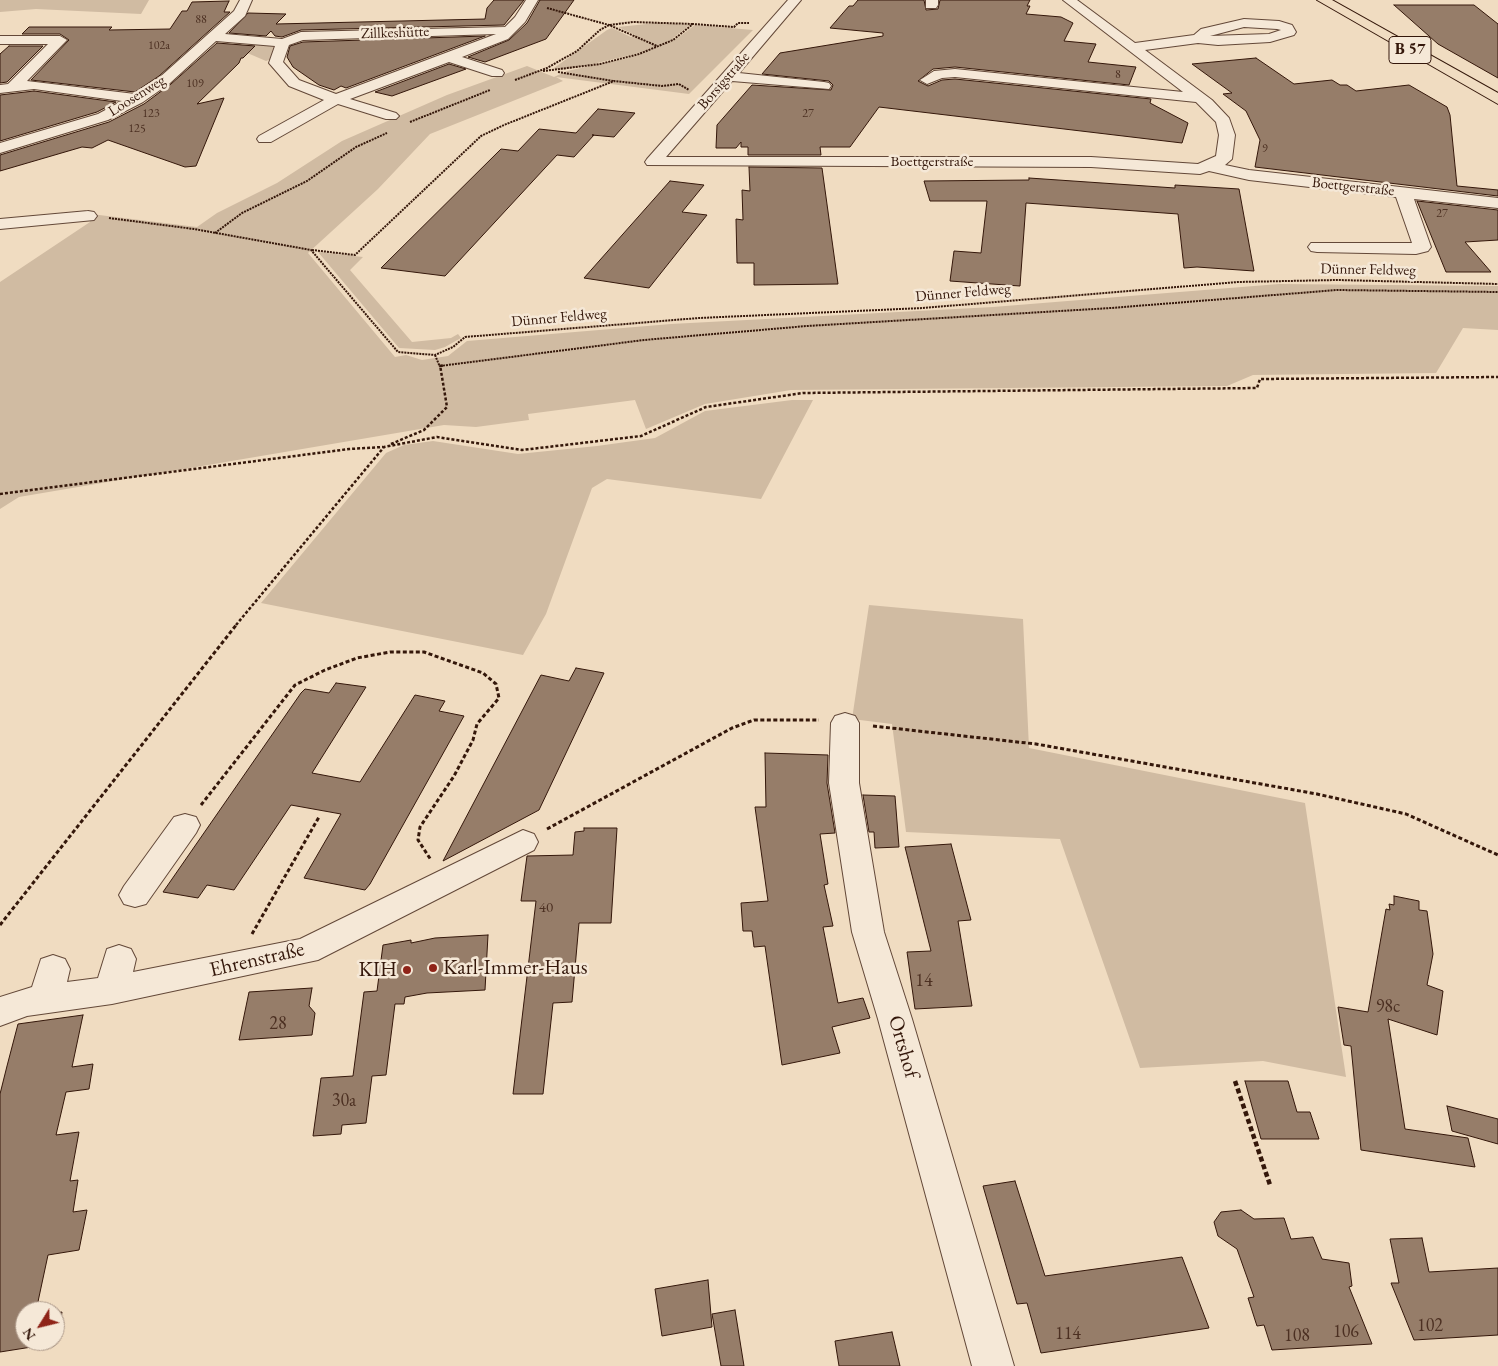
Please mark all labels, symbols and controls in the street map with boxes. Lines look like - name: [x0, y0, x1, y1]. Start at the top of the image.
- house number: 88: [195, 13, 207, 27]
- street label: Zillkeshütte: [360, 23, 430, 43]
- road number: B 57: [1389, 36, 1431, 64]
- house number: 102a: [148, 39, 170, 53]
- street label: Borsigstraße: [694, 49, 754, 113]
- house number: 8: [1115, 68, 1121, 82]
- street label: Loosenweg: [105, 71, 169, 121]
- house number: 109: [186, 77, 204, 91]
- house number: 123: [142, 107, 160, 121]
- house number: 27: [802, 107, 814, 121]
- house number: 125: [128, 122, 146, 136]
- house number: 9: [1262, 142, 1268, 156]
- street label: Boettgerstraße: [891, 153, 973, 171]
- street label: Boettgerstraße: [1311, 174, 1395, 200]
- house number: 27: [1436, 207, 1448, 221]
- street label: Dünner Feldweg: [1320, 260, 1416, 280]
- street label: Dünner Feldweg: [915, 280, 1011, 306]
- street label: Dünner Feldweg: [511, 305, 607, 331]
- house number: 40: [539, 899, 553, 917]
- street label: Ehrenstraße: [207, 937, 307, 983]
- place label: Karl-Immer-Haus: [443, 955, 588, 981]
- place label: KIH: [359, 957, 397, 983]
- marker: Karl-Immer-Haus: [427, 962, 439, 974]
- marker: KIH: [401, 964, 413, 976]
- house number: 14: [915, 970, 933, 992]
- house number: 98c: [1376, 996, 1400, 1018]
- house number: 28: [269, 1013, 287, 1035]
- street label: Ortshof: [882, 1013, 924, 1081]
- house number: 30a: [332, 1090, 356, 1112]
- north arrow: [15, 1301, 65, 1351]
- house number: 102: [1417, 1315, 1443, 1337]
- house number: 106: [1333, 1321, 1359, 1343]
- house number: 114: [1055, 1323, 1081, 1345]
- text: N: [18, 1324, 39, 1344]
- house number: 108: [1284, 1325, 1310, 1347]

